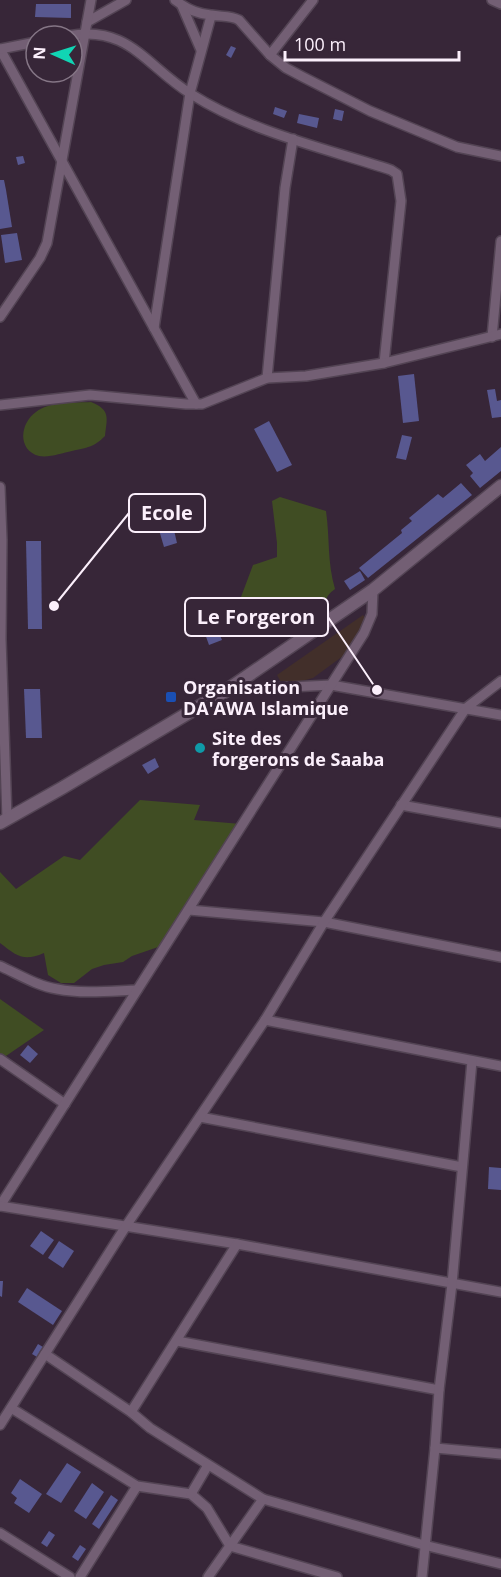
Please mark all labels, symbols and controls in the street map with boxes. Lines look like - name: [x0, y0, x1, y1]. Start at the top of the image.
- north arrow: [24, 24, 84, 84]
- scale bar: [285, 24, 459, 62]
- text: 100 m: [294, 32, 346, 56]
- text: N: [28, 46, 50, 60]
- callout: Ecole: [129, 494, 205, 532]
- text: Ecole: [141, 499, 193, 526]
- callout: Le Forgeron: [185, 598, 328, 636]
- text: Le Forgeron: [197, 603, 315, 630]
- place label: Organisation DA'AWA Islamique: [183, 675, 349, 720]
- marker: Organisation DA'AWA Islamique: [164, 690, 178, 704]
- place label: Site des forgerons de Saaba: [212, 726, 385, 771]
- marker: Site des forgerons de Saaba: [193, 741, 207, 755]

